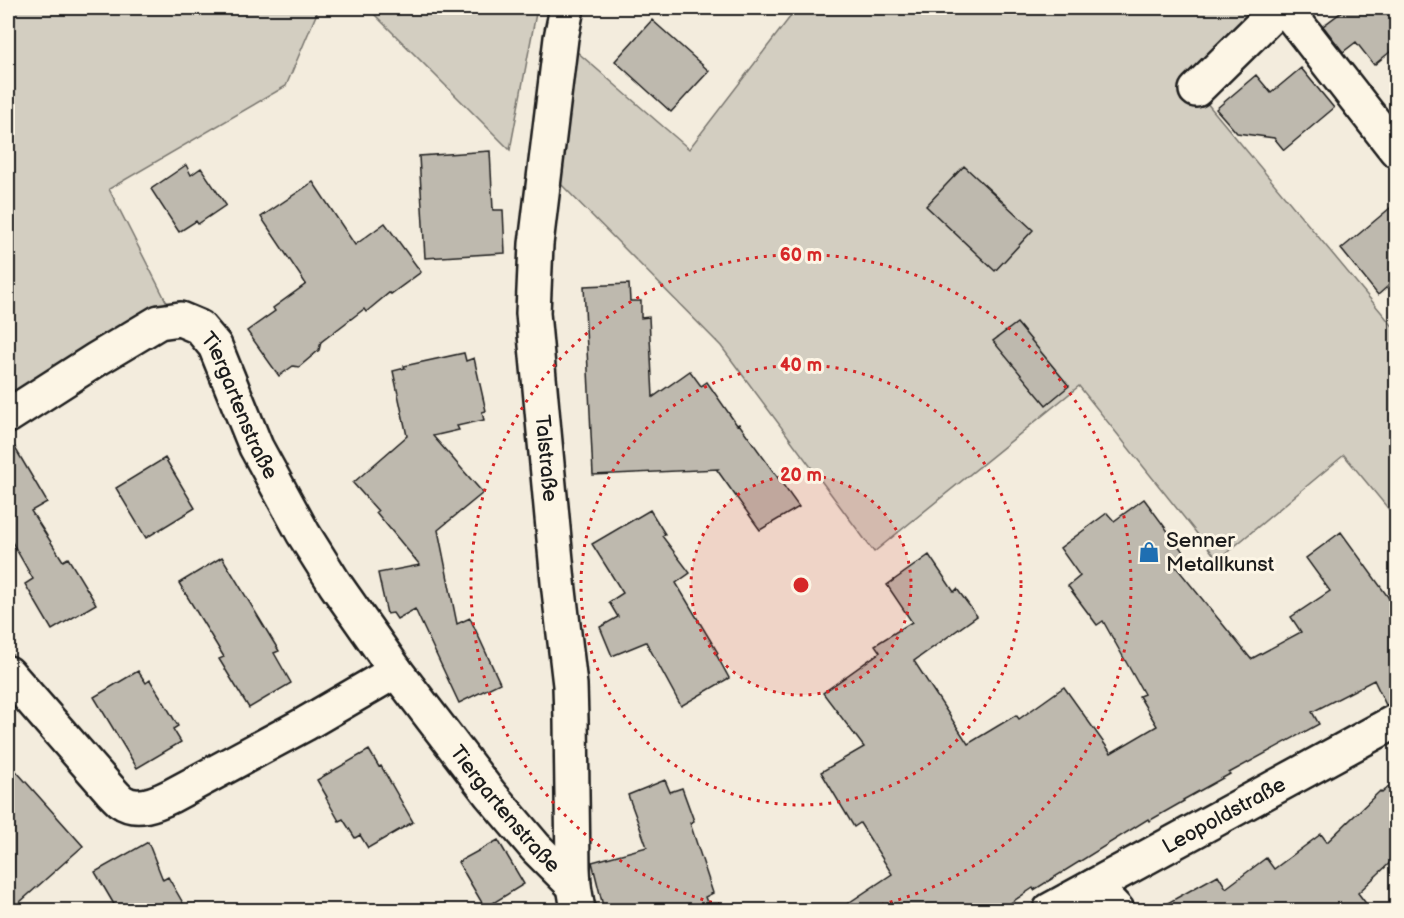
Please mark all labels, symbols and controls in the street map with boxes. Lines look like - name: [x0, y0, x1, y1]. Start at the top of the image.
- text: 60 m: [780, 245, 822, 266]
- street label: Tiergartenstraße: [196, 327, 283, 484]
- text: 40 m: [780, 355, 822, 376]
- street label: Talstraße: [530, 414, 562, 503]
- text: 20 m: [780, 465, 822, 486]
- place label: Senner Metallkunst: [1166, 528, 1275, 577]
- shop icon: Senner Metallkunst: [1137, 540, 1161, 564]
- centre of rings: [791, 575, 811, 595]
- street label: Tiergartenstraße: [444, 741, 565, 878]
- street label: Leopoldstraße: [1158, 772, 1290, 859]

